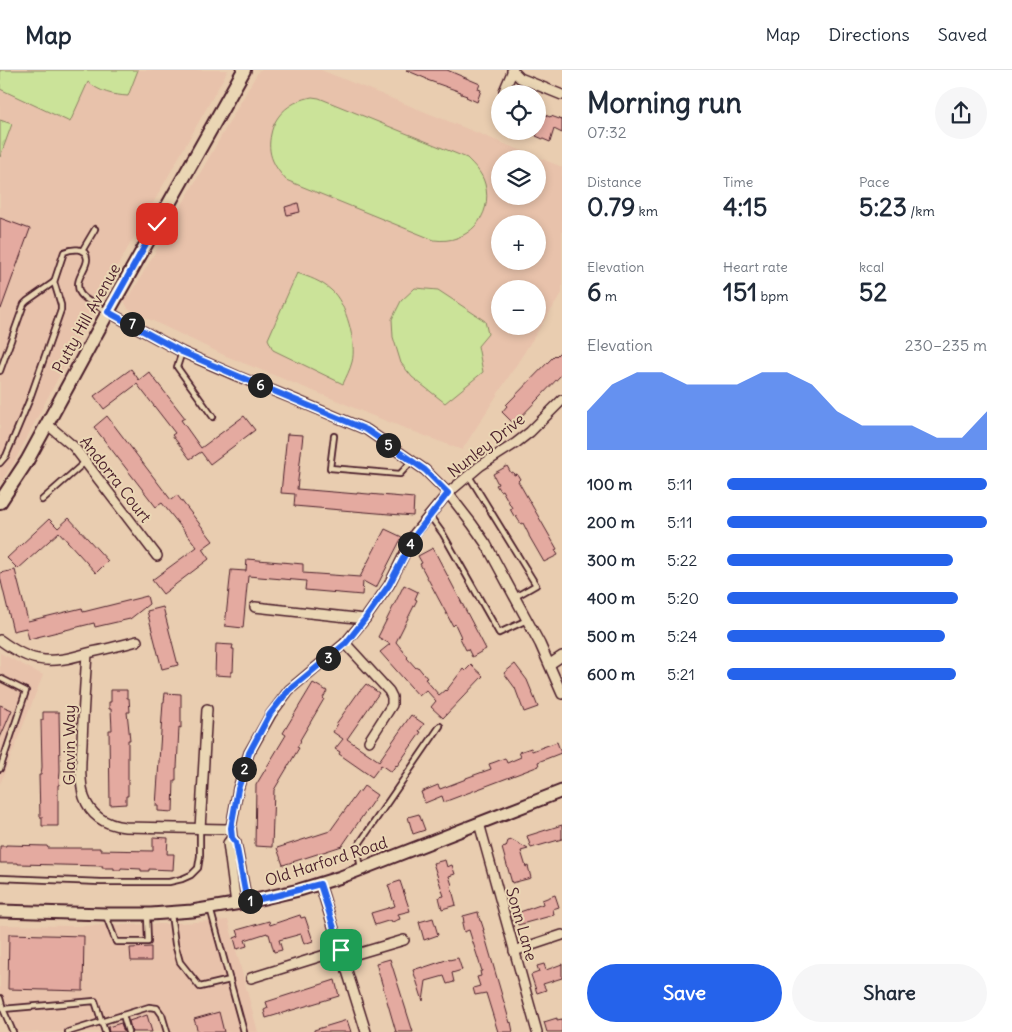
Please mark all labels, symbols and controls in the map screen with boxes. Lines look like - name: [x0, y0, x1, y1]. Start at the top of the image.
- text: Map: [25, 20, 72, 50]
- text: Map: [765, 23, 800, 46]
- text: Directions: [828, 23, 910, 46]
- text: Saved: [938, 23, 987, 46]
- map controls: [491, 85, 546, 335]
- button: locate: [491, 85, 546, 140]
- text: Morning run: [587, 85, 742, 121]
- button: share: [935, 87, 987, 139]
- text: 07:32: [587, 122, 627, 142]
- button: layers: [491, 150, 546, 205]
- text: Distance: [587, 173, 642, 191]
- text: Time: [723, 173, 753, 191]
- text: Pace: [859, 173, 889, 191]
- text: 0.79: [587, 191, 635, 223]
- text: 4:15: [723, 191, 767, 223]
- text: 5:23: [859, 191, 907, 223]
- text: km: [635, 202, 658, 220]
- text: /km: [907, 202, 935, 220]
- pin: [136, 203, 178, 245]
- icon: check: [143, 210, 171, 238]
- button: +: [491, 215, 546, 270]
- text: Elevation: [587, 258, 644, 276]
- text: Heart rate: [723, 258, 788, 276]
- text: kcal: [859, 258, 884, 276]
- street label: Putty Hill Avenue: [48, 260, 124, 376]
- text: 6: [587, 276, 601, 308]
- text: 151: [723, 276, 757, 308]
- text: 52: [859, 276, 887, 308]
- button: −: [491, 280, 546, 335]
- text: m: [601, 287, 617, 305]
- text: bpm: [757, 287, 789, 305]
- pin: 7: [120, 312, 144, 336]
- text: 7: [129, 315, 136, 333]
- text: Elevation: [587, 335, 653, 355]
- text: 230–235 m: [905, 335, 987, 355]
- pin: 6: [248, 372, 272, 398]
- text: 6: [256, 376, 265, 394]
- street label: Nunley Drive: [443, 409, 529, 481]
- street label: Andorra Court: [76, 432, 156, 527]
- pin: 5: [376, 432, 400, 458]
- text: 5: [384, 436, 393, 454]
- text: 100 m: [587, 474, 632, 494]
- text: 5:11: [667, 474, 693, 494]
- text: 200 m: [587, 512, 635, 532]
- text: 5:11: [667, 512, 693, 532]
- pin: 4: [398, 532, 422, 556]
- text: 4: [406, 535, 415, 553]
- text: 300 m: [587, 550, 635, 570]
- text: 5:22: [667, 550, 697, 570]
- text: 400 m: [587, 588, 635, 608]
- text: 5:20: [667, 588, 699, 608]
- text: 500 m: [587, 626, 635, 646]
- text: 5:24: [667, 626, 698, 646]
- pin: 3: [316, 646, 340, 670]
- text: 3: [325, 649, 332, 667]
- text: 600 m: [587, 664, 635, 684]
- text: 5:21: [667, 664, 695, 684]
- street label: Glavin Way: [59, 705, 79, 785]
- pin: 2: [232, 756, 256, 782]
- text: 2: [241, 760, 248, 778]
- street label: Old Harford Road: [262, 832, 390, 890]
- street label: Sonn Lane: [502, 885, 542, 963]
- pin: 1: [238, 888, 262, 914]
- text: 1: [248, 892, 253, 910]
- pin: [320, 929, 362, 971]
- icon: arrive: [327, 936, 355, 964]
- button: Save: [587, 964, 782, 1022]
- button: Share: [792, 964, 987, 1022]

